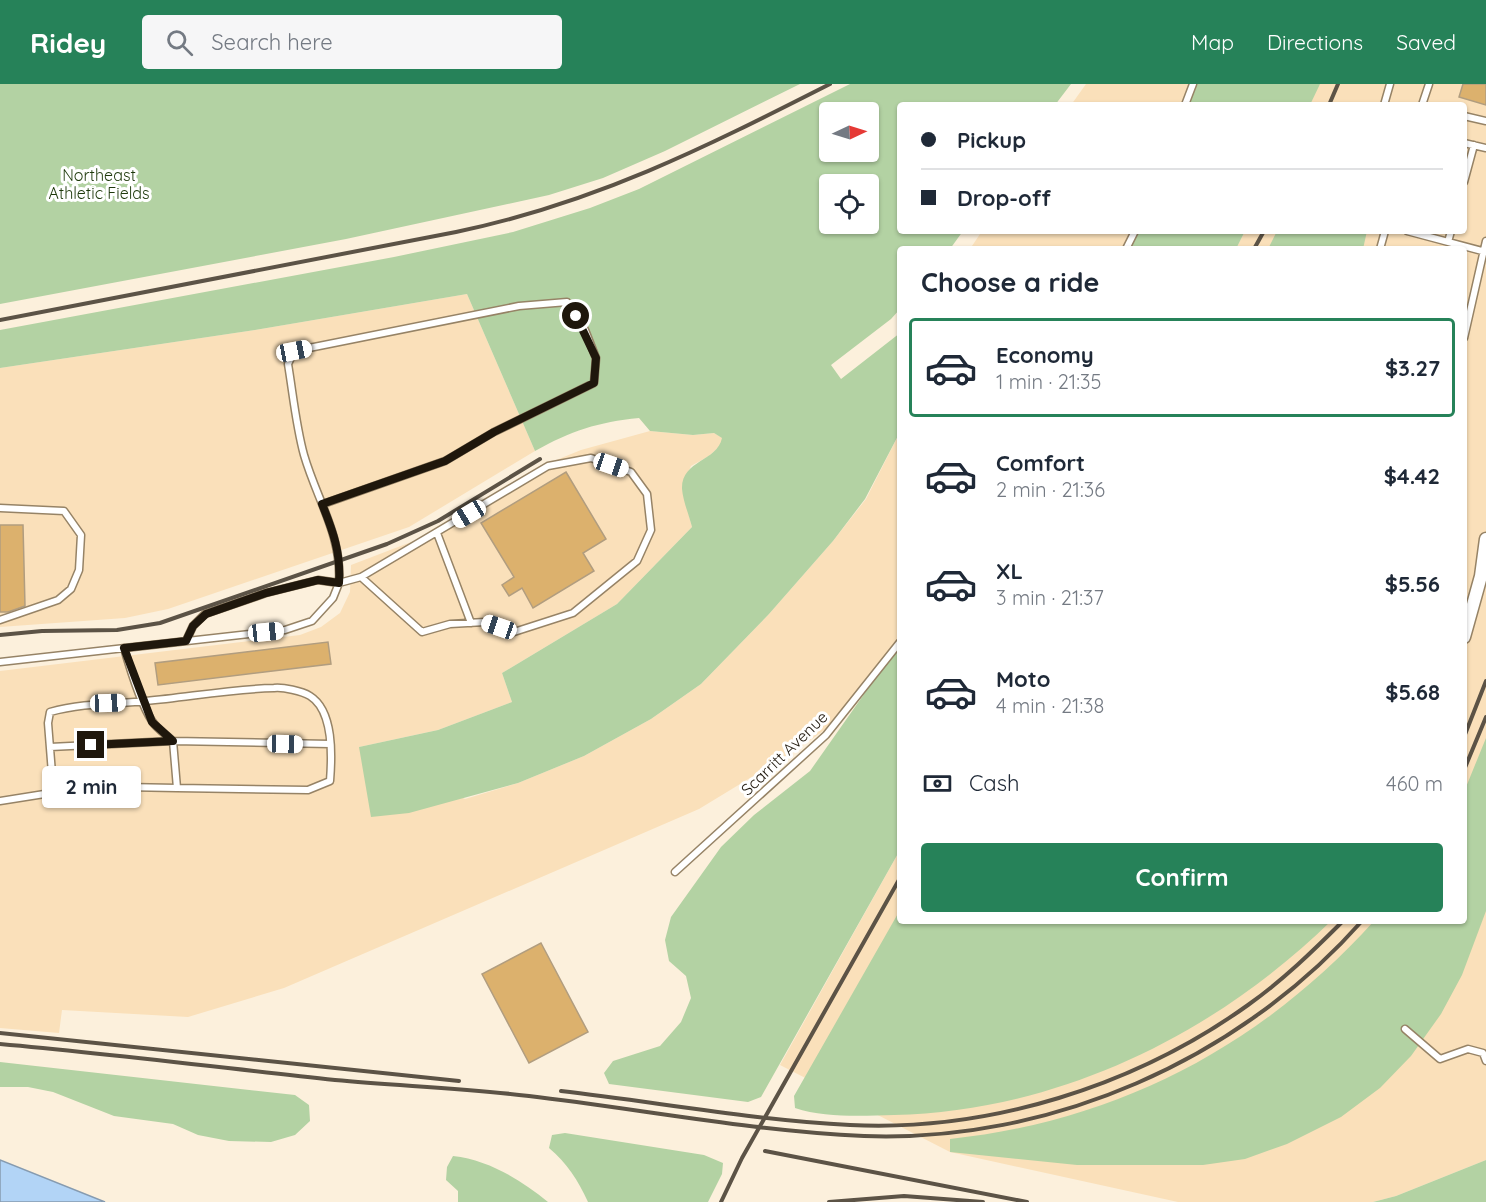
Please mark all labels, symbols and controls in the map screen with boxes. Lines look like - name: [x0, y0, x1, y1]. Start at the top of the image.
- search box: [142, 15, 562, 69]
- text: Ridey: [30, 25, 106, 60]
- icon: search: [163, 26, 196, 59]
- text: Search here: [211, 28, 333, 56]
- text: Map: [1191, 29, 1234, 55]
- text: Directions: [1267, 29, 1363, 55]
- text: Saved: [1396, 29, 1456, 55]
- north arrow: [819, 102, 879, 162]
- map controls: [819, 102, 879, 234]
- text: Pickup: [957, 126, 1026, 154]
- park label: Northeast Athletic Fields: [48, 165, 150, 203]
- button: locate: [819, 174, 879, 234]
- text: Drop-off: [957, 184, 1051, 212]
- text: Choose a ride: [921, 265, 1099, 299]
- route start: [562, 302, 589, 329]
- car: [275, 339, 313, 363]
- icon: car: [924, 341, 978, 395]
- text: Economy: [996, 341, 1094, 369]
- text: $3.27: [1385, 354, 1440, 382]
- text: 1 min · 21:35: [996, 369, 1101, 394]
- icon: car: [924, 449, 978, 503]
- text: Comfort: [996, 449, 1085, 477]
- car: [591, 451, 631, 479]
- text: $4.42: [1384, 462, 1440, 490]
- text: 2 min · 21:36: [996, 477, 1105, 502]
- car: [449, 497, 489, 531]
- icon: car: [924, 557, 978, 611]
- text: XL: [996, 557, 1023, 585]
- text: $5.56: [1385, 570, 1440, 598]
- text: 3 min · 21:37: [996, 585, 1104, 610]
- car: [479, 613, 519, 641]
- car: [247, 621, 285, 643]
- icon: car: [924, 665, 978, 719]
- text: Moto: [996, 665, 1050, 693]
- text: $5.68: [1385, 678, 1440, 706]
- car: [90, 693, 126, 713]
- text: 4 min · 21:38: [996, 693, 1104, 718]
- street label: Scarritt Avenue: [737, 707, 831, 799]
- route end: [77, 731, 104, 758]
- car: [267, 735, 303, 753]
- callout: 2 min: [42, 766, 140, 808]
- icon: cash: [921, 767, 954, 800]
- text: Cash: [969, 769, 1020, 797]
- text: 460 m: [1386, 771, 1443, 796]
- text: 2 min: [65, 774, 118, 799]
- button: Confirm: [921, 843, 1443, 912]

